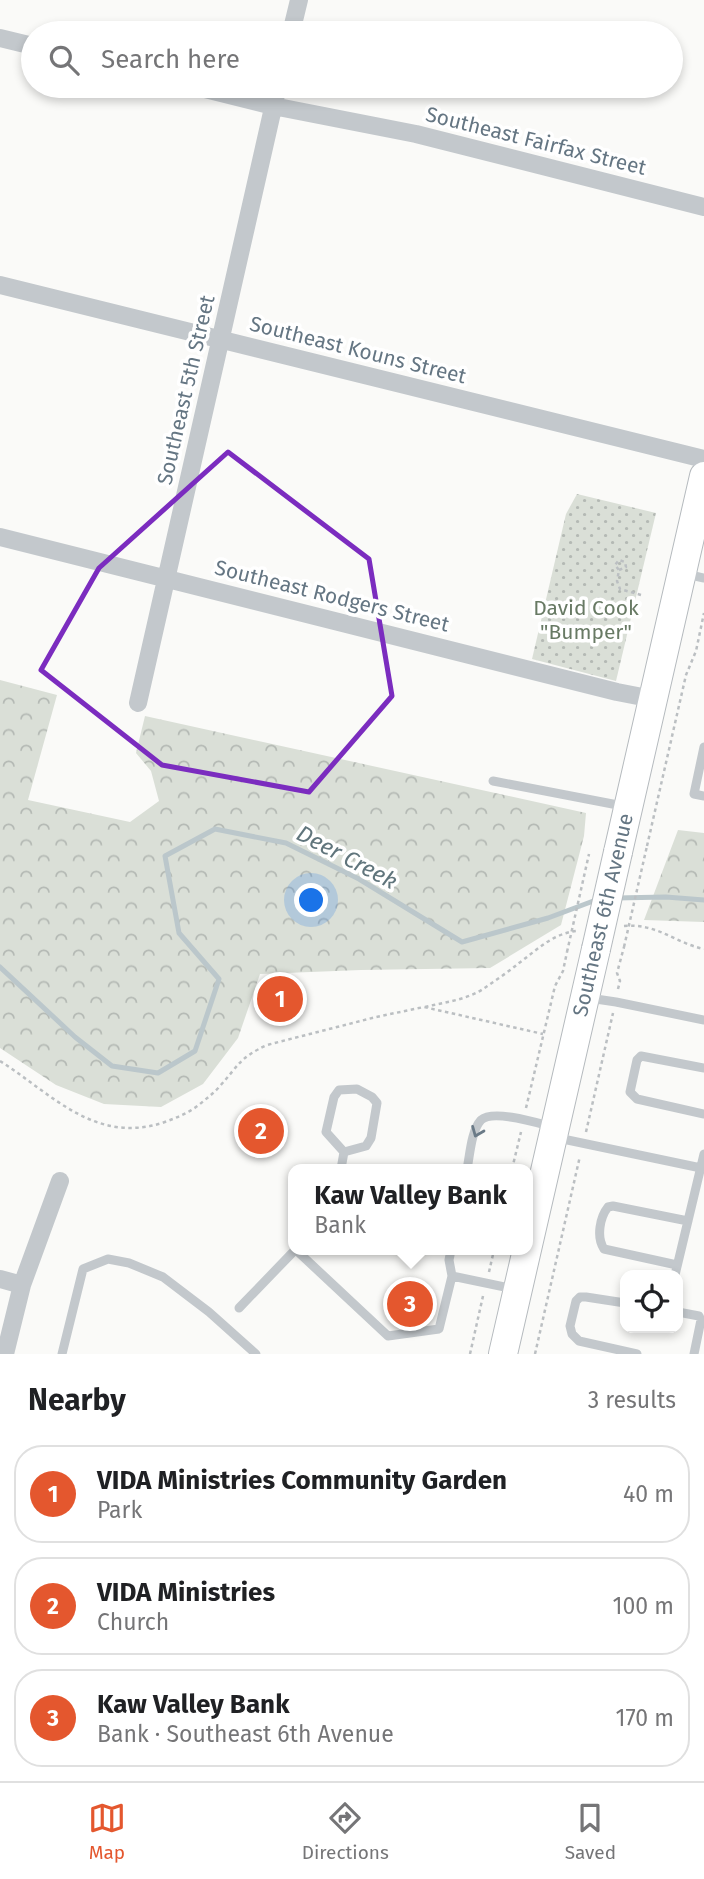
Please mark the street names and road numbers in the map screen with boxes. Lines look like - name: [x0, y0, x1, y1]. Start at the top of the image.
- street label: Southeast Fairfax Street: [423, 101, 649, 181]
- street label: Southeast 5th Street: [152, 292, 221, 487]
- street label: Southeast Kouns Street: [247, 310, 469, 390]
- street label: Southeast Rodgers Street: [212, 554, 452, 638]
- street label: Southeast 6th Avenue: [567, 811, 639, 1019]

